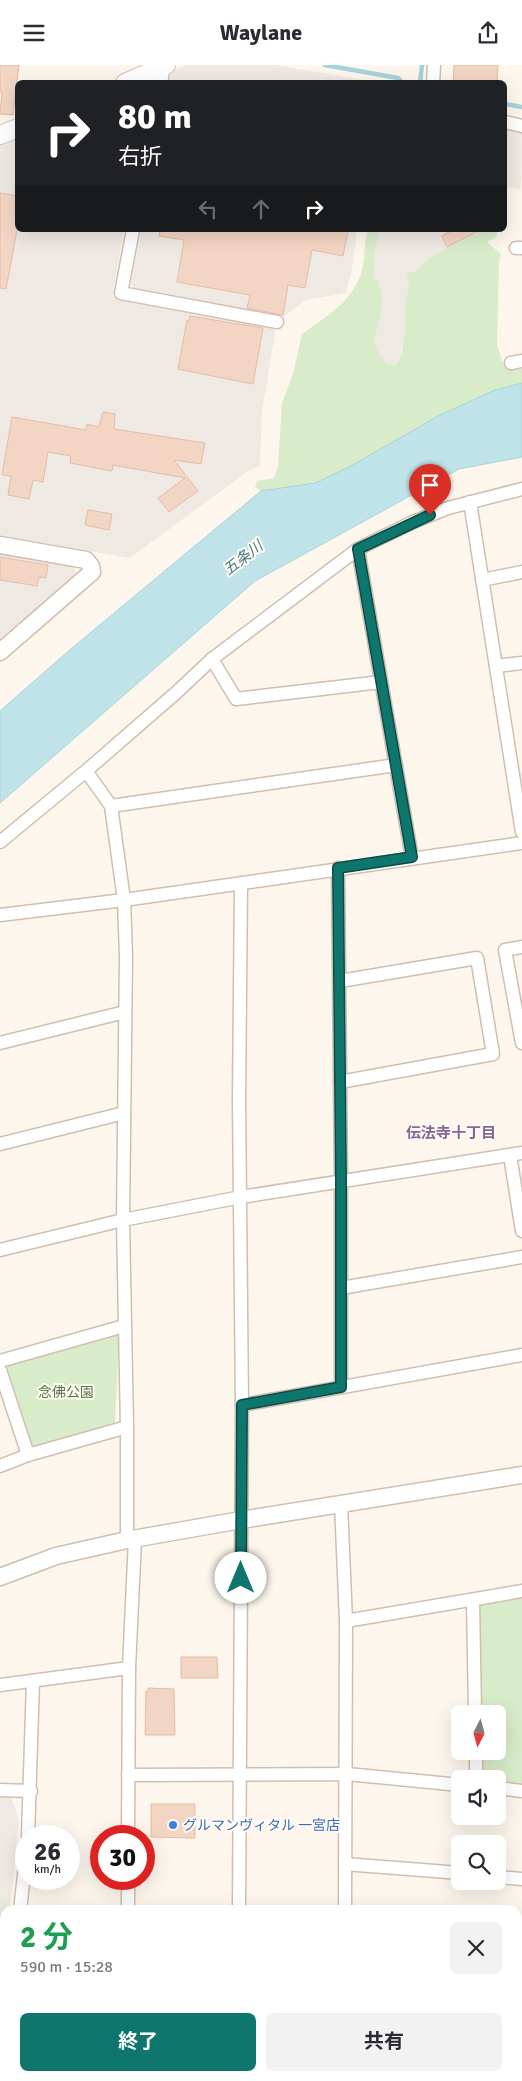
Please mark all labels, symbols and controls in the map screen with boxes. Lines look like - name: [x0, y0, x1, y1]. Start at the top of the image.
- icon: menu: [20, 19, 48, 47]
- text: Waylane: [220, 19, 302, 46]
- icon: share: [474, 19, 502, 47]
- text: 80 m: [118, 95, 192, 138]
- icon: right: [35, 100, 100, 165]
- text: 右折: [118, 143, 162, 170]
- icon: left: [194, 195, 222, 223]
- icon: ahead: [247, 195, 275, 223]
- icon: right: [300, 195, 328, 223]
- pin: [409, 464, 451, 515]
- icon: arrive: [416, 471, 444, 499]
- water label: 五条川: [220, 536, 268, 579]
- district label: 伝法寺十丁目: [406, 1124, 496, 1142]
- park label: 念佛公園: [38, 1384, 94, 1401]
- position arrow: [214, 1551, 266, 1603]
- north arrow: [451, 1705, 506, 1760]
- map controls: [451, 1705, 506, 1890]
- button: sound: [451, 1770, 506, 1825]
- place label: グルマンヴィタル 一宮店: [183, 1817, 340, 1834]
- marker: グルマンヴィタル 一宮店: [167, 1819, 179, 1831]
- speed limit sign: 30: [90, 1825, 155, 1890]
- button: search: [451, 1835, 506, 1890]
- text: 26: [34, 1836, 61, 1867]
- text: km/h: [34, 1862, 61, 1877]
- text: 2 分: [20, 1919, 73, 1956]
- button: close: [450, 1922, 502, 1974]
- text: 590 m · 15:28: [20, 1957, 113, 1977]
- button: 終了: [20, 2013, 256, 2071]
- button: 共有: [266, 2013, 502, 2071]

